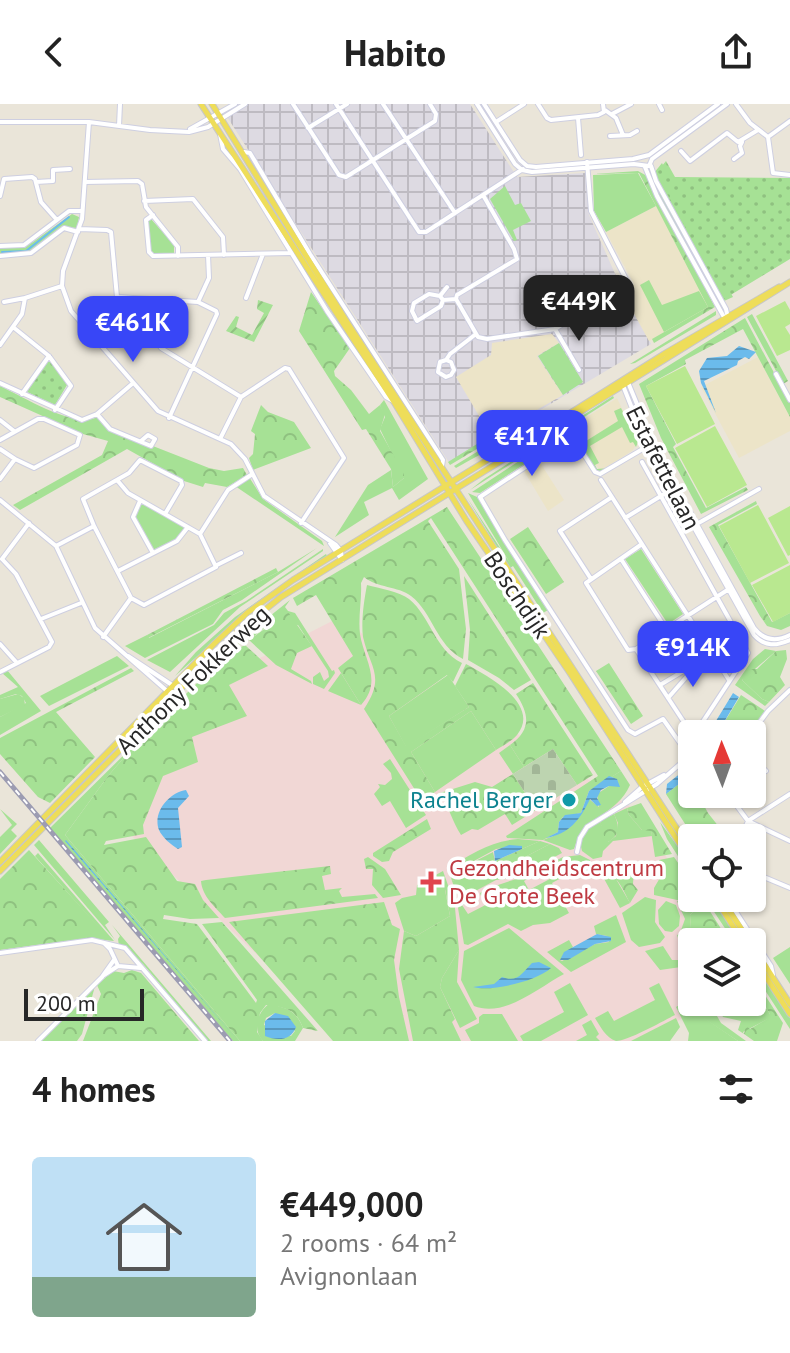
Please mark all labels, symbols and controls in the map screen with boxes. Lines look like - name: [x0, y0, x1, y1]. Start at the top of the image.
- text: Habito: [344, 29, 446, 76]
- icon: back: [32, 30, 76, 74]
- icon: share: [714, 30, 758, 74]
- pin: €449K: [523, 275, 635, 343]
- text: €449K: [541, 284, 617, 317]
- pin: €461K: [77, 296, 189, 364]
- text: €461K: [95, 305, 171, 338]
- street label: Estafettelaan: [619, 401, 708, 535]
- pin: €417K: [476, 410, 588, 478]
- text: €417K: [494, 419, 570, 452]
- street label: Boschdijk: [477, 545, 558, 645]
- street label: Anthony Fokkerweg: [109, 598, 276, 761]
- pin: €914K: [637, 621, 749, 689]
- text: €914K: [655, 630, 731, 663]
- north arrow: [678, 720, 766, 808]
- map controls: [678, 720, 766, 1016]
- place label: Rachel Berger: [410, 784, 553, 815]
- marker: Rachel Berger: [560, 791, 578, 809]
- button: locate: [678, 824, 766, 912]
- place label: Gezondheidscentrum De Grote Beek: [449, 852, 664, 911]
- marker: Gezondheidscentrum De Grote Beek: [420, 871, 442, 893]
- button: layers: [678, 928, 766, 1016]
- scale bar: [24, 985, 144, 1021]
- text: 200 m: [36, 989, 96, 1017]
- text: 4 homes: [32, 1067, 156, 1111]
- icon: filters: [714, 1067, 758, 1111]
- text: €449,000: [280, 1182, 424, 1226]
- icon: home: [96, 1189, 192, 1285]
- text: 2 rooms · 64 m²: [280, 1226, 457, 1259]
- text: Avignonlaan: [280, 1259, 418, 1292]

